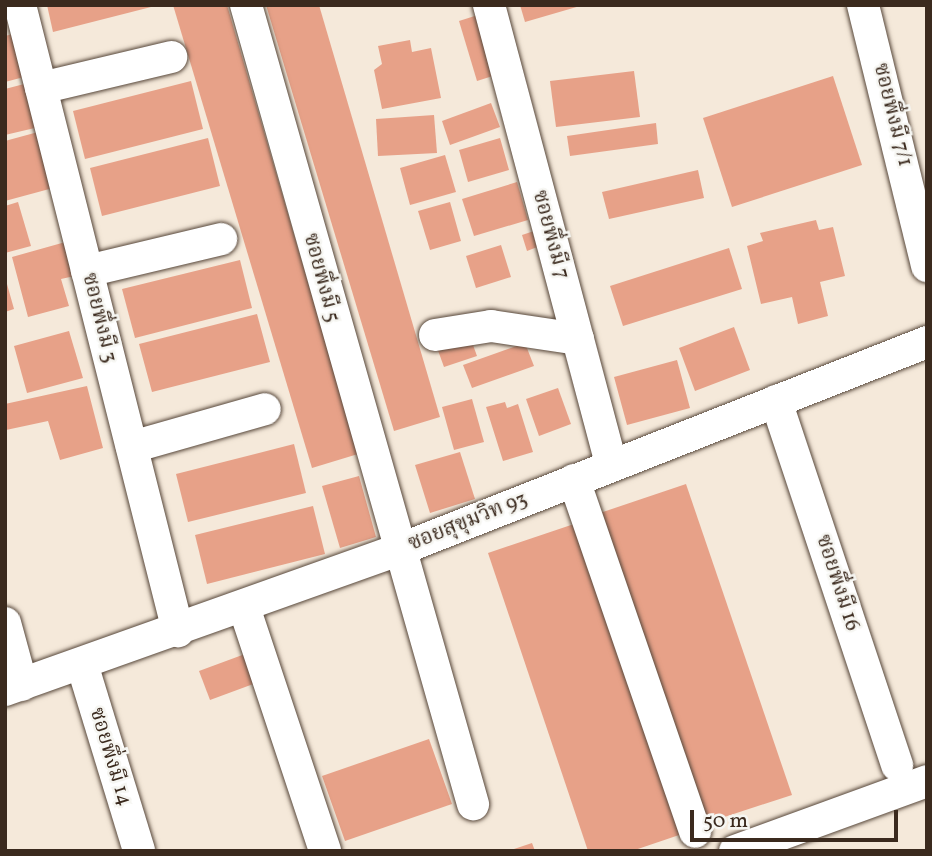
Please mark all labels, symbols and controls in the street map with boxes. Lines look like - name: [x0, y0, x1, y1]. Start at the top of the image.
- street label: ซอยพึ่งมี 7/1: [867, 61, 917, 169]
- street label: ซอยพึ่งมี 7: [526, 188, 574, 282]
- street label: ซอยพึ่งมี 5: [297, 231, 345, 325]
- street label: ซอยพึ่งมี 3: [76, 270, 122, 366]
- street label: ซอยสุขุมวิท 93: [405, 487, 531, 557]
- street label: ซอยพึ่งมี 16: [810, 532, 864, 634]
- street label: ซอยพึ่งมี 14: [83, 705, 137, 809]
- scale bar: [694, 796, 902, 840]
- text: 50 m: [703, 807, 748, 836]

